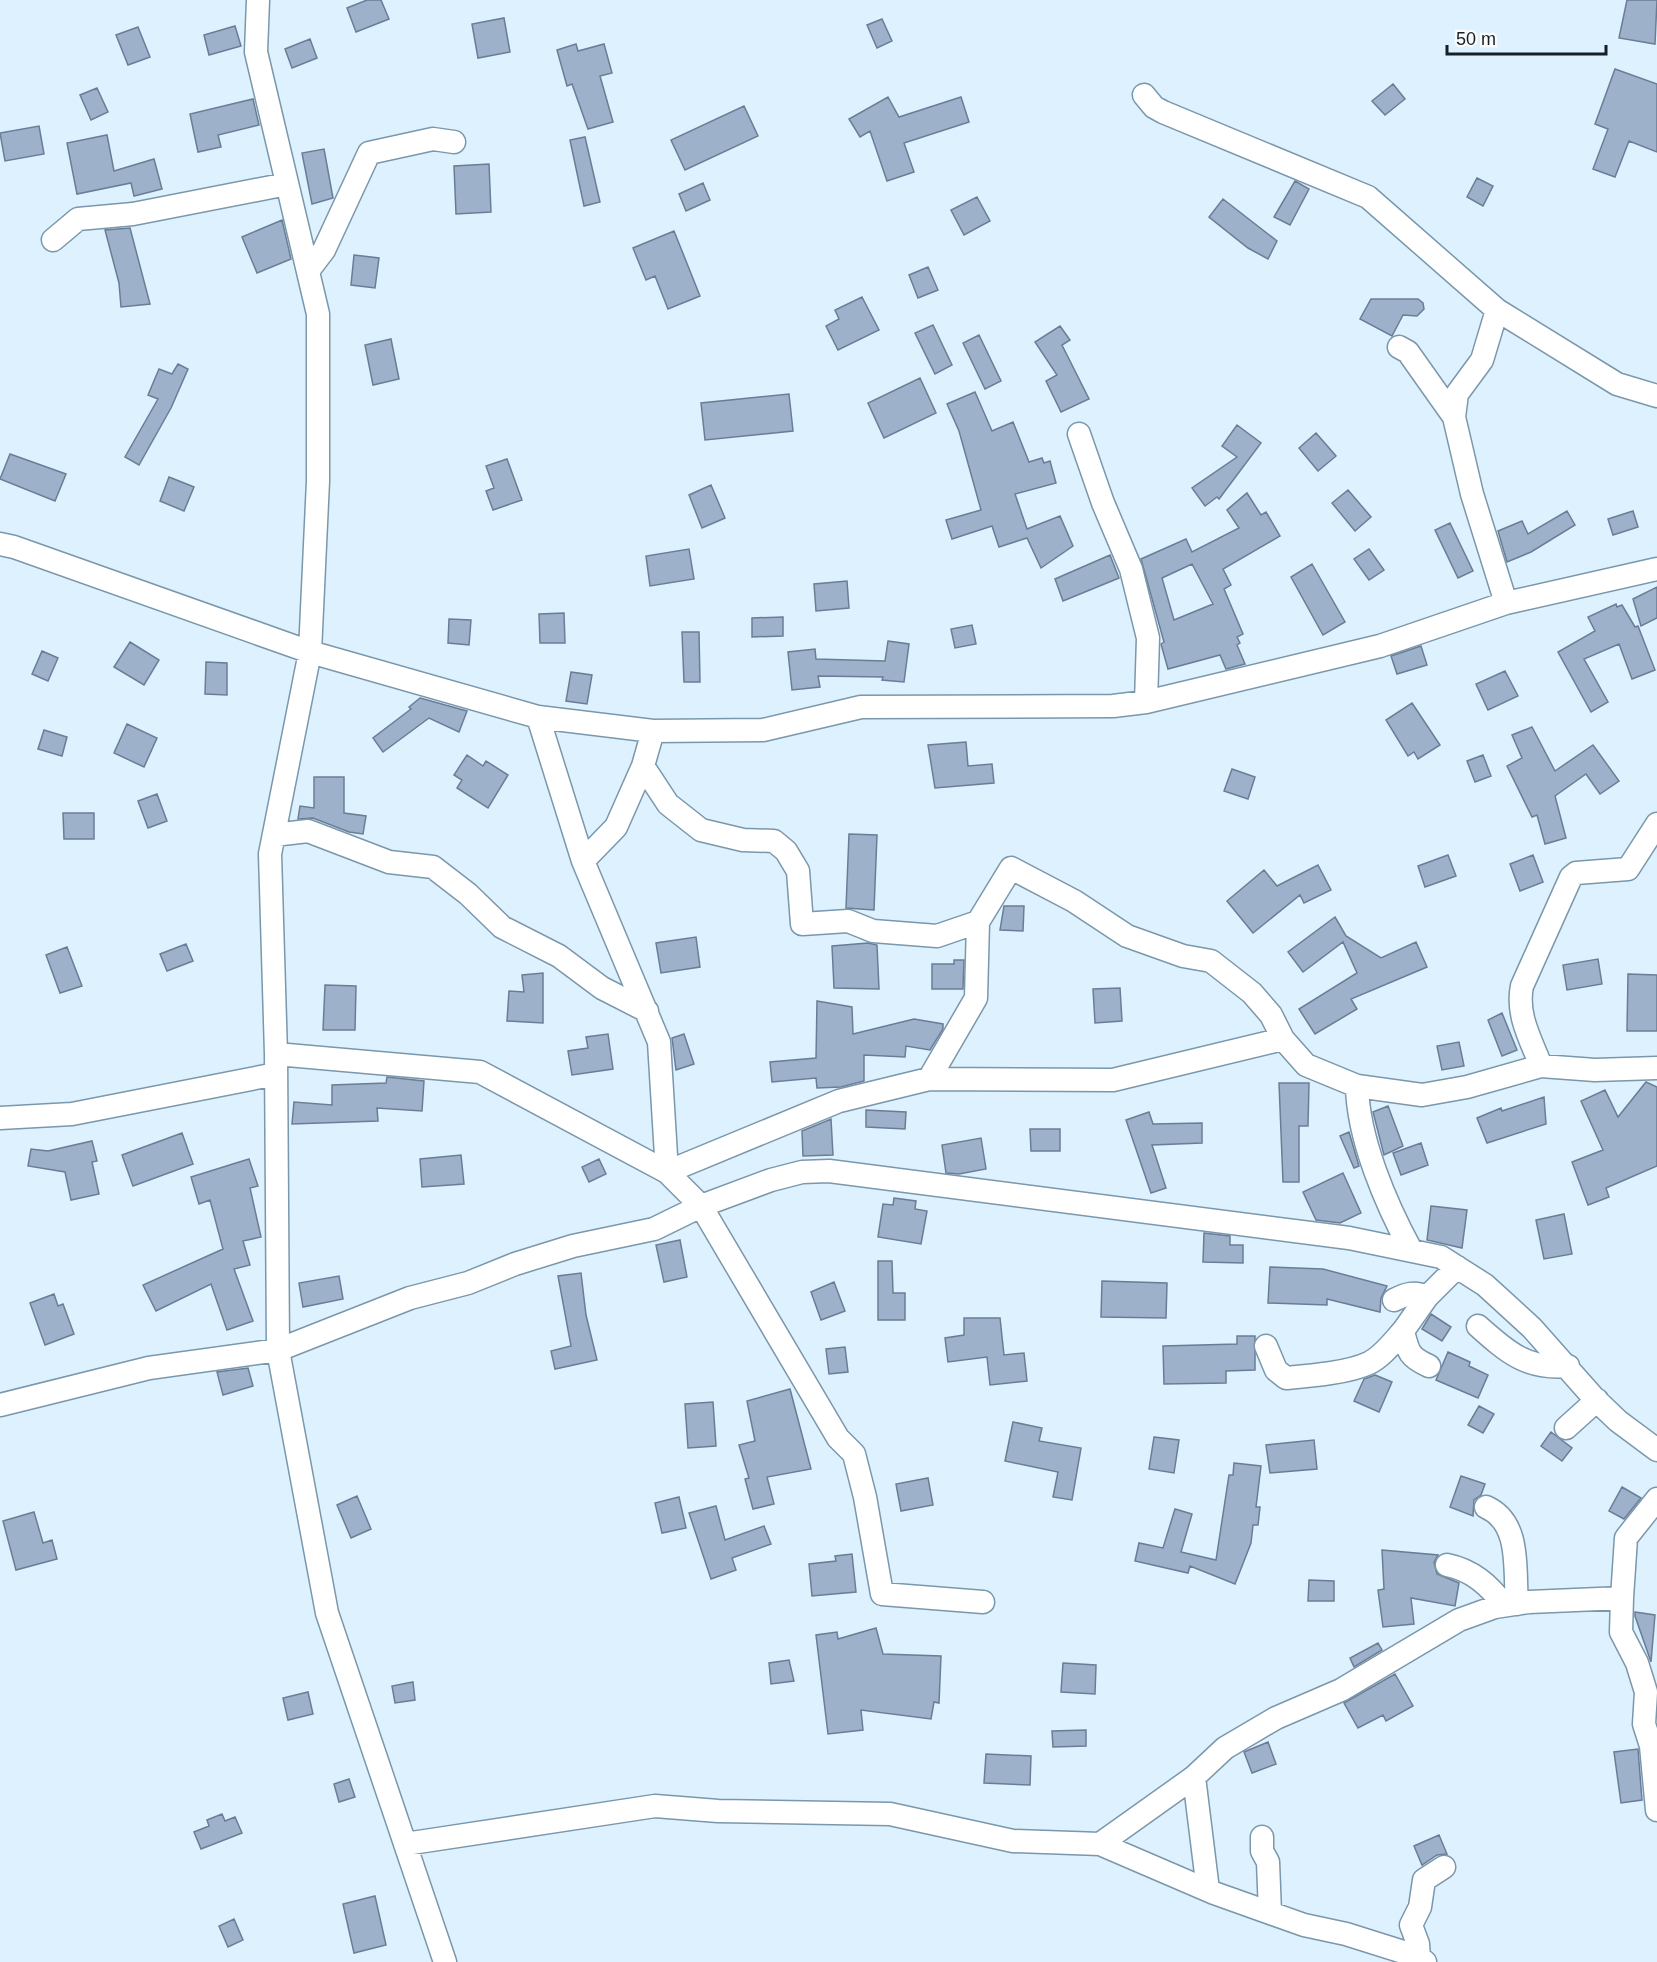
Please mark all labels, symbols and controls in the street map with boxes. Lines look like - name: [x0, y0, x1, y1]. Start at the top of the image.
- scale bar: [1447, 18, 1606, 56]
- text: 50 m: [1456, 29, 1496, 49]

